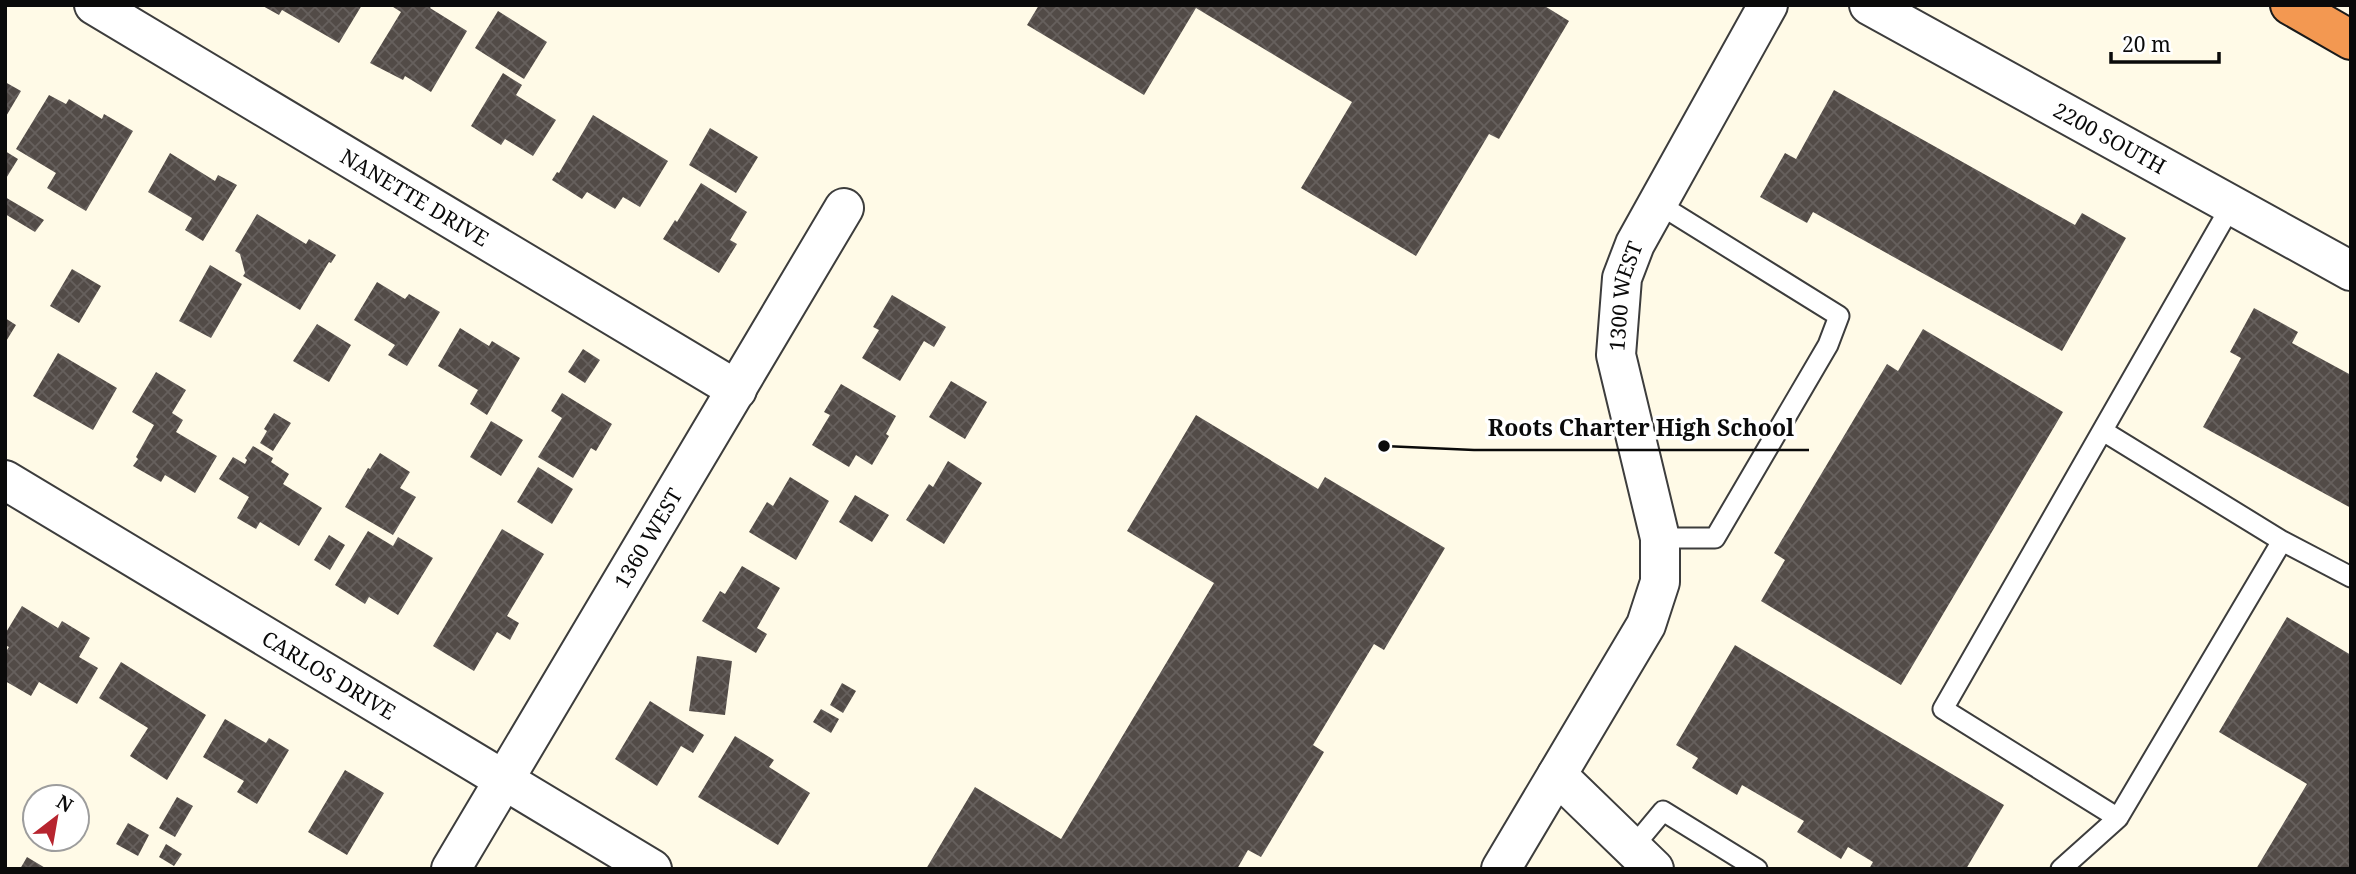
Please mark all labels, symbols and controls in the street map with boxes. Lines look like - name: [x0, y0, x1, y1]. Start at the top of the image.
- scale bar: [2111, 21, 2220, 65]
- text: 20 m: [2122, 30, 2171, 58]
- street label: 2200 SOUTH: [2049, 96, 2171, 180]
- street label: NANETTE DRIVE: [335, 142, 494, 252]
- street label: 1300 WEST: [1602, 237, 1649, 352]
- callout: Roots Charter High School: [1474, 406, 1809, 450]
- text: Roots Charter High School: [1488, 411, 1794, 443]
- street label: 1360 WEST: [607, 483, 688, 593]
- street label: CARLOS DRIVE: [257, 624, 401, 726]
- north arrow: [21, 783, 91, 853]
- text: N: [52, 788, 78, 818]

